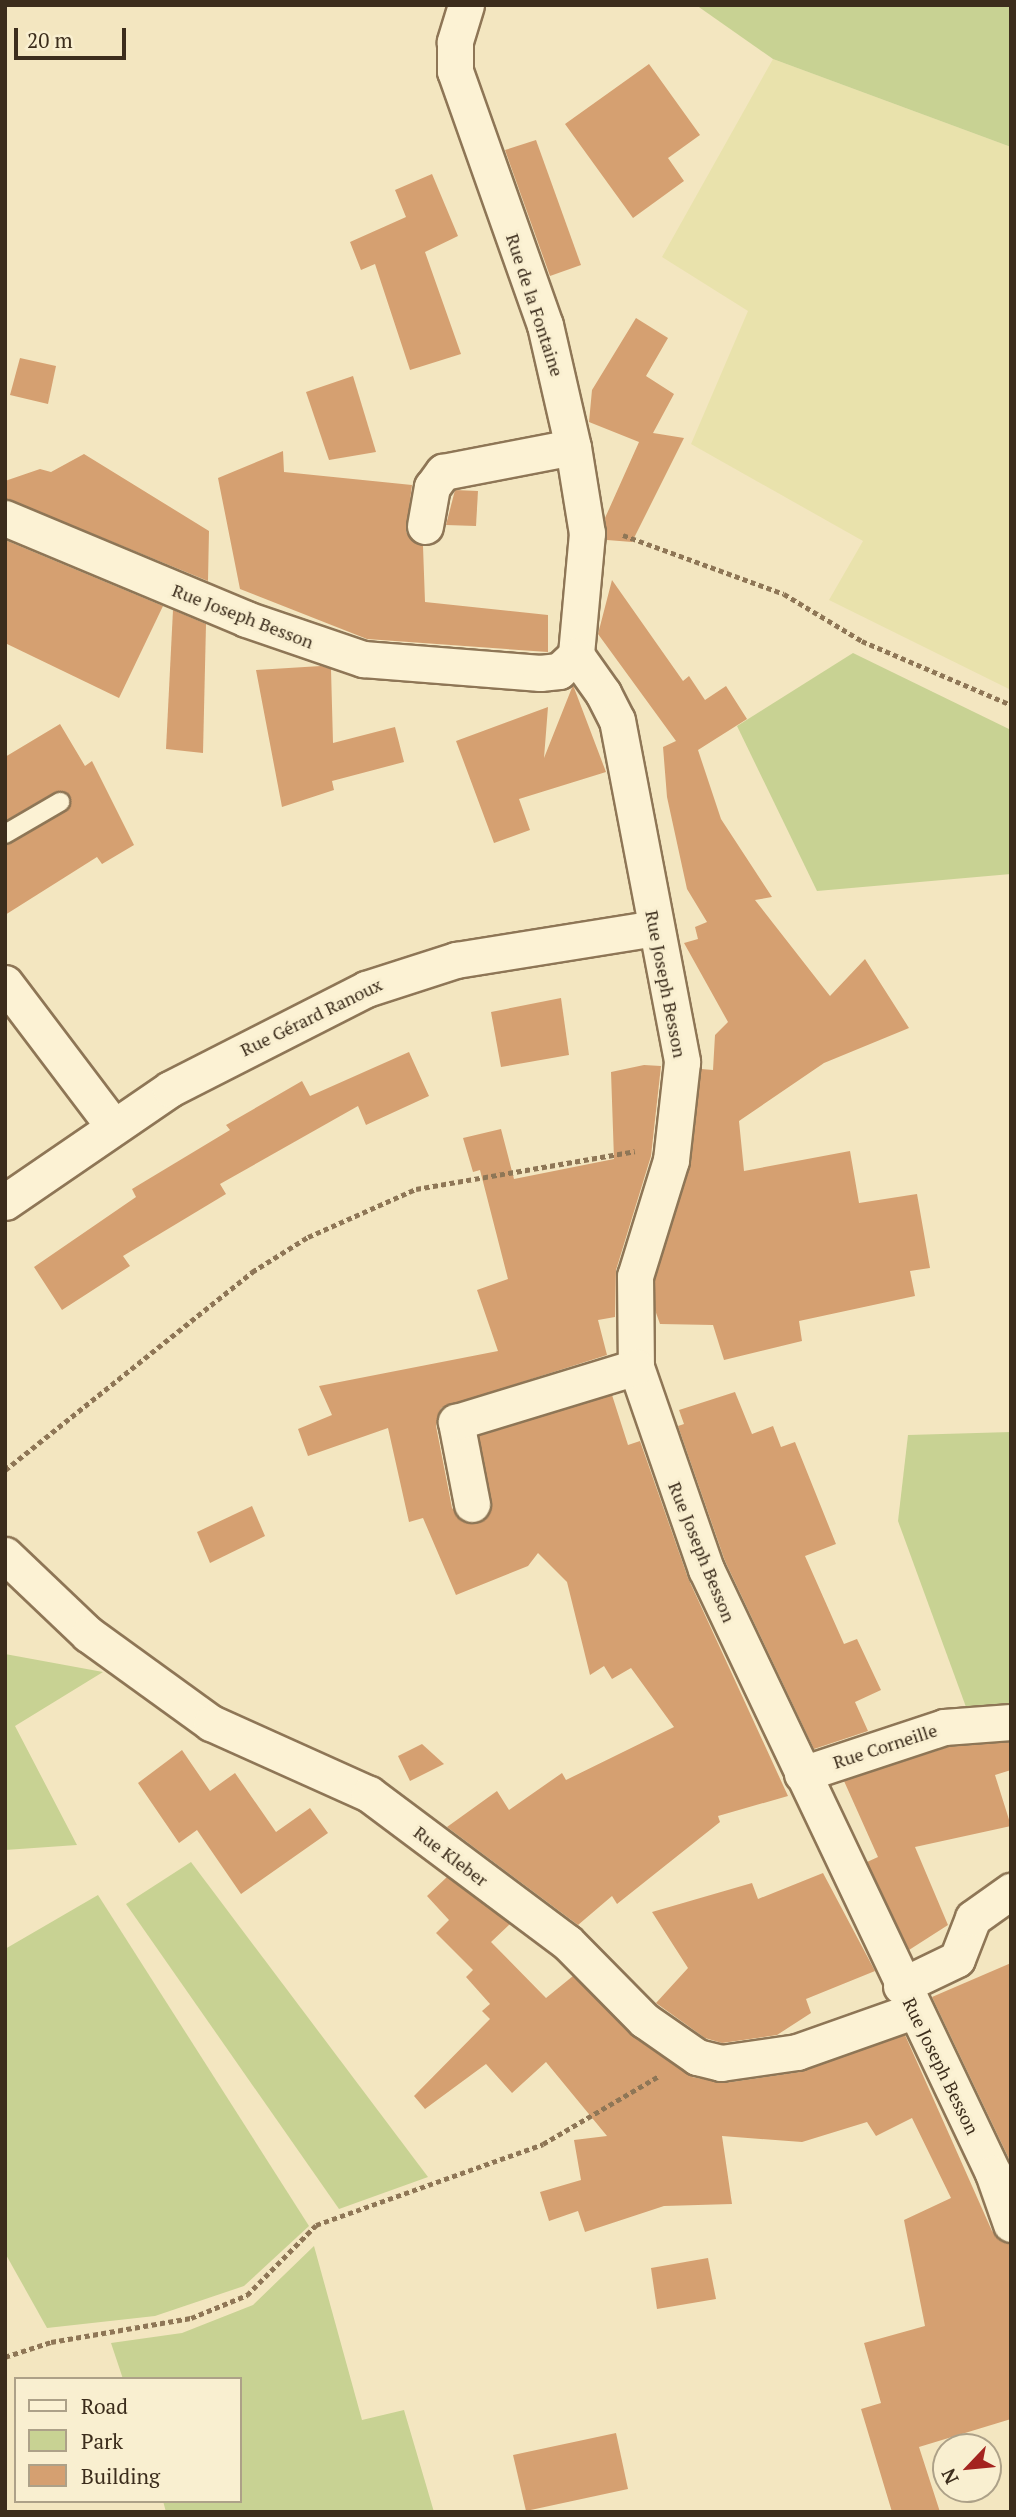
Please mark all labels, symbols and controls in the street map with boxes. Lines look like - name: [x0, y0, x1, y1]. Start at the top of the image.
- scale bar: [18, 14, 130, 58]
- text: 20 m: [27, 26, 73, 54]
- street label: Rue de la Fontaine: [502, 231, 568, 379]
- street label: Rue Joseph Besson: [169, 579, 317, 653]
- street label: Rue Joseph Besson: [641, 908, 691, 1060]
- street label: Rue Gérard Ranoux: [237, 973, 385, 1061]
- street label: Rue Joseph Besson: [664, 1479, 740, 1625]
- street label: Rue Corneille: [830, 1719, 940, 1773]
- street label: Rue Kleber: [410, 1821, 492, 1891]
- street label: Rue Joseph Besson: [898, 1994, 984, 2138]
- legend: [14, 2377, 242, 2503]
- text: Road: [81, 2392, 128, 2420]
- text: Park: [81, 2427, 123, 2455]
- north arrow: [932, 2433, 1002, 2503]
- text: Building: [81, 2462, 160, 2490]
- text: N: [935, 2465, 964, 2489]

